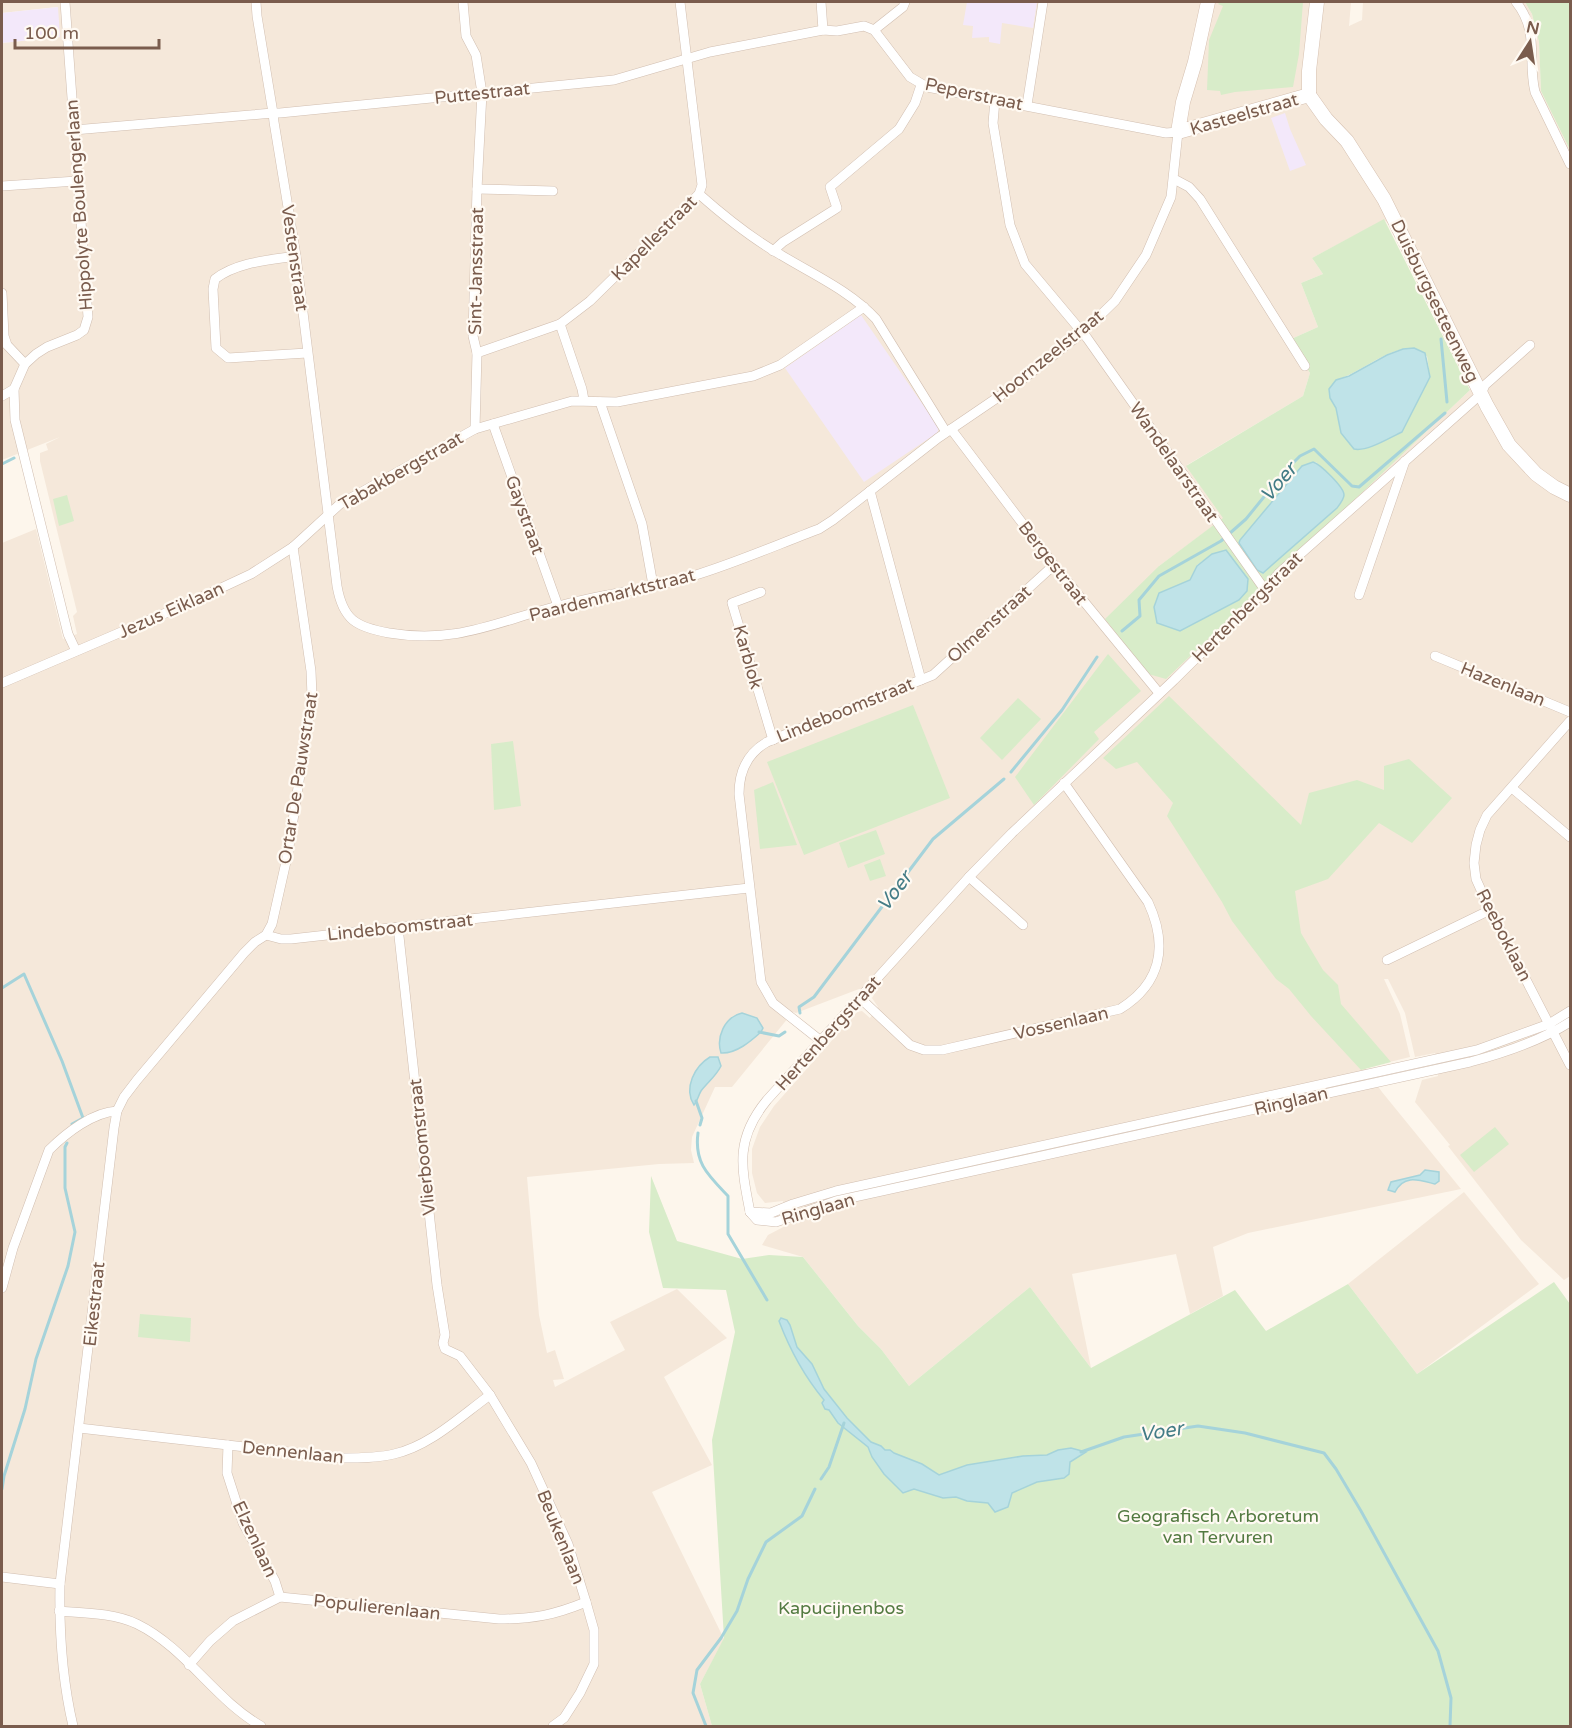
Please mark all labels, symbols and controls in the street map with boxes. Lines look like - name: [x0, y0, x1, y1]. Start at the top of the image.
- scale bar: [15, 12, 159, 50]
- north arrow: [1500, 12, 1560, 72]
- text: N: [1525, 17, 1541, 39]
- text: 100 m: [24, 22, 79, 44]
- street label: Peperstraat: [923, 73, 1025, 115]
- street label: Puttestraat: [433, 77, 531, 109]
- street label: Kasteelstraat: [1187, 88, 1301, 140]
- street label: Hippolyte Boulengerlaan: [61, 99, 97, 311]
- street label: Kapellestraat: [607, 191, 701, 285]
- street label: Vestenstraat: [277, 203, 313, 313]
- street label: Sint-Jansstraat: [464, 207, 488, 335]
- street label: Duisburgsesteenweg: [1386, 216, 1484, 386]
- street label: Hoornzeelstraat: [988, 305, 1108, 407]
- street label: Wandelaarstraat: [1125, 398, 1223, 526]
- street label: Tabakbergstraat: [335, 426, 467, 515]
- water label: Voer: [1255, 456, 1304, 507]
- street label: Gaystraat: [501, 472, 549, 558]
- street label: Bergestraat: [1014, 517, 1093, 609]
- street label: Hertenbergstraat: [1187, 547, 1307, 667]
- street label: Paardenmarktstraat: [527, 564, 697, 626]
- street label: Jezus Eiklaan: [115, 577, 227, 643]
- street label: Olmenstraat: [942, 580, 1036, 668]
- street label: Karblok: [728, 622, 768, 692]
- street label: Hazenlaan: [1457, 657, 1549, 711]
- street label: Lindeboomstraat: [773, 672, 917, 748]
- street label: Ortar De Pauwstraat: [274, 690, 322, 866]
- water label: Voer: [872, 865, 919, 916]
- street label: Reeboklaan: [1471, 885, 1537, 985]
- street label: Lindeboomstraat: [326, 908, 474, 946]
- street label: Hertenbergstraat: [771, 971, 885, 1095]
- street label: Vossenlaan: [1011, 1001, 1111, 1045]
- street label: Vlierboomstraat: [404, 1077, 440, 1216]
- street label: Ringlaan: [1252, 1082, 1330, 1120]
- street label: Ringlaan: [779, 1188, 857, 1230]
- street label: Eikestraat: [79, 1260, 109, 1347]
- water label: Voer: [1138, 1416, 1187, 1447]
- street label: Dennenlaan: [241, 1436, 345, 1468]
- street label: Beukenlaan: [532, 1487, 590, 1587]
- street label: Elzenlaan: [228, 1497, 282, 1581]
- park label: Geografisch Arboretum van Tervuren: [1117, 1505, 1319, 1548]
- street label: Populierenlaan: [312, 1589, 442, 1625]
- park label: Kapucijnenbos: [778, 1597, 904, 1619]

